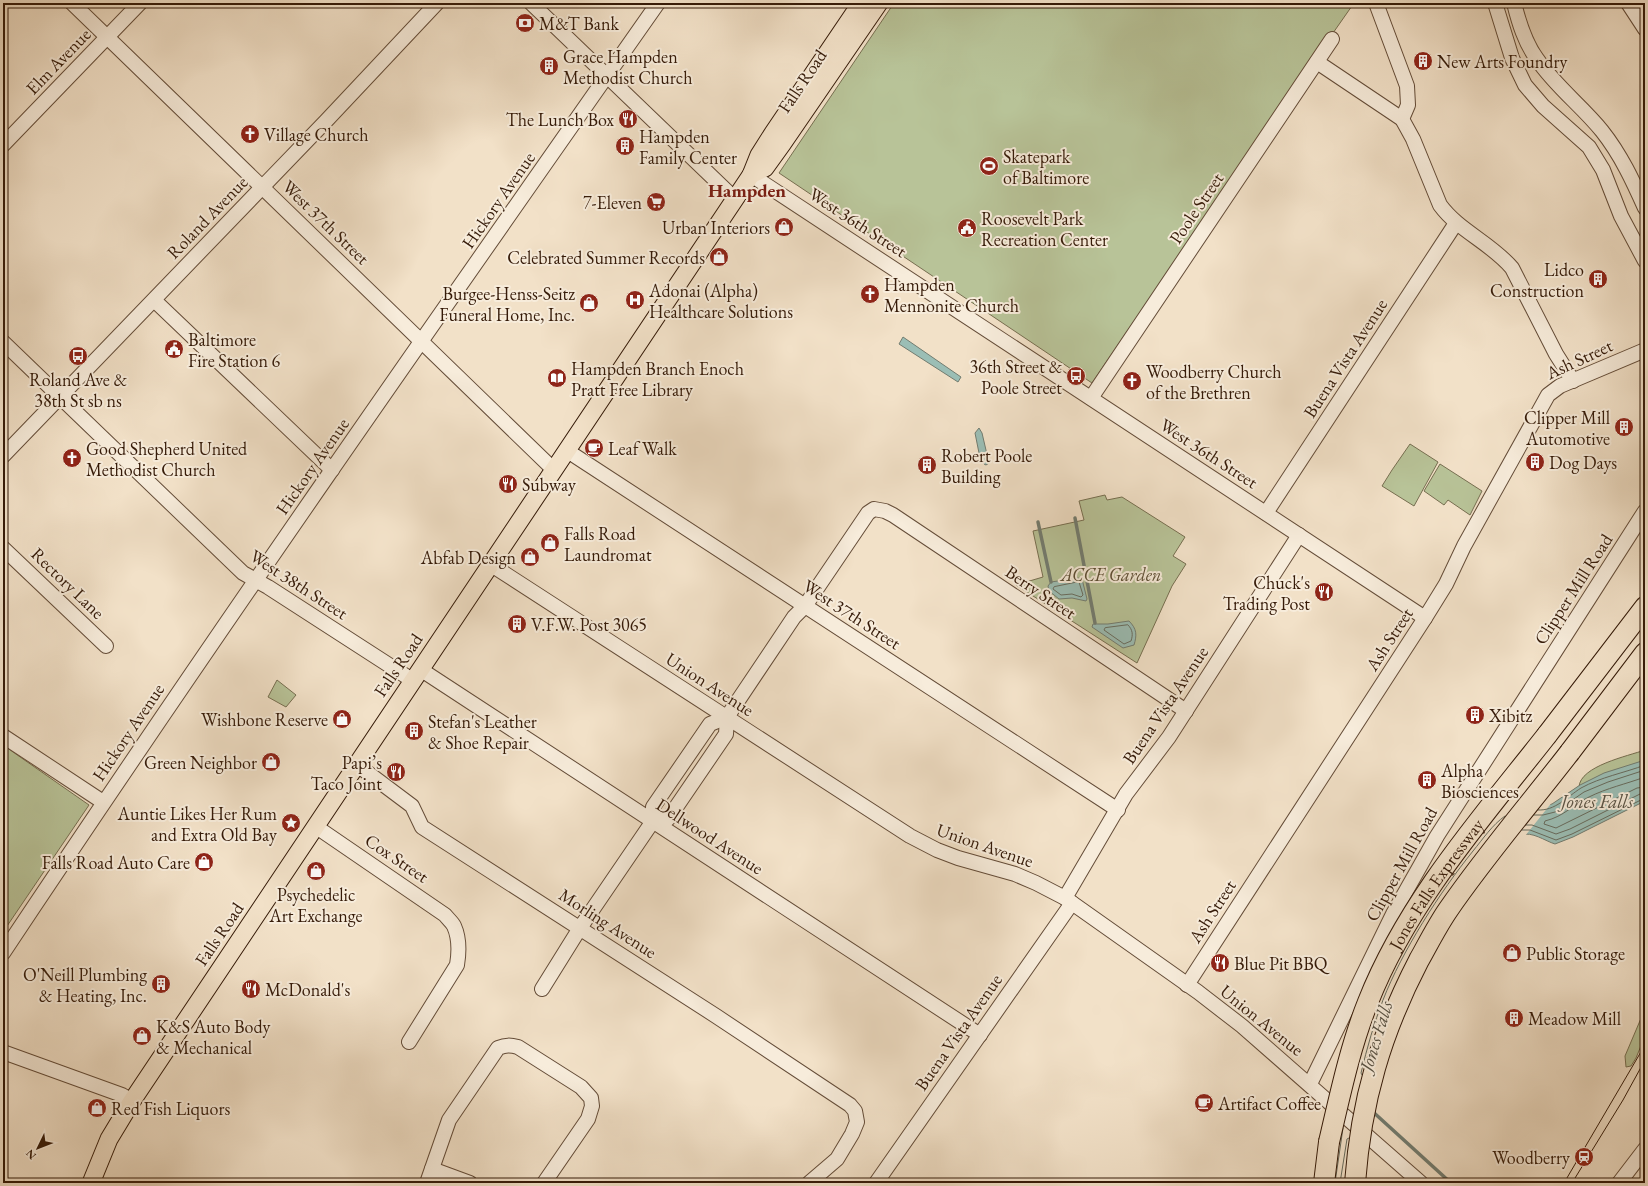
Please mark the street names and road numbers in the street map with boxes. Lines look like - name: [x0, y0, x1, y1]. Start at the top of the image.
- street label: Elm Avenue: [21, 23, 95, 99]
- street label: Falls Road: [772, 44, 832, 117]
- street label: Hickory Avenue: [456, 147, 540, 253]
- street label: Poole Street: [1164, 168, 1228, 248]
- street label: Roland Avenue: [162, 171, 252, 263]
- street label: West 37th Street: [278, 175, 375, 269]
- street label: West 36th Street: [805, 182, 912, 262]
- street label: Buena Vista Avenue: [1298, 294, 1392, 422]
- street label: Ash Street: [1541, 333, 1616, 385]
- street label: Hickory Avenue: [270, 413, 354, 519]
- street label: West 36th Street: [1156, 413, 1263, 493]
- street label: Clipper Mill Road: [1529, 529, 1618, 649]
- street label: Rectory Lane: [26, 542, 110, 624]
- street label: West 38th Street: [246, 544, 353, 624]
- street label: Berry Street: [1001, 560, 1081, 624]
- street label: West 37th Street: [799, 574, 906, 654]
- street label: Ash Street: [1360, 603, 1418, 676]
- street label: Falls Road: [368, 628, 428, 701]
- street label: Buena Vista Avenue: [1117, 642, 1213, 768]
- street label: Union Avenue: [661, 647, 759, 721]
- street label: Hickory Avenue: [87, 679, 169, 785]
- street label: Dellwood Avenue: [652, 793, 768, 879]
- street label: Clipper Mill Road: [1360, 802, 1442, 925]
- street label: Jones Falls Expressway: [1382, 813, 1488, 955]
- street label: Union Avenue: [934, 818, 1036, 872]
- street label: Cox Street: [361, 828, 434, 888]
- street label: Ash Street: [1183, 875, 1241, 948]
- street label: Morling Avenue: [555, 883, 661, 963]
- street label: Falls Road: [189, 897, 249, 970]
- street label: Buena Vista Avenue: [909, 969, 1007, 1095]
- street label: Union Avenue: [1216, 979, 1308, 1061]

